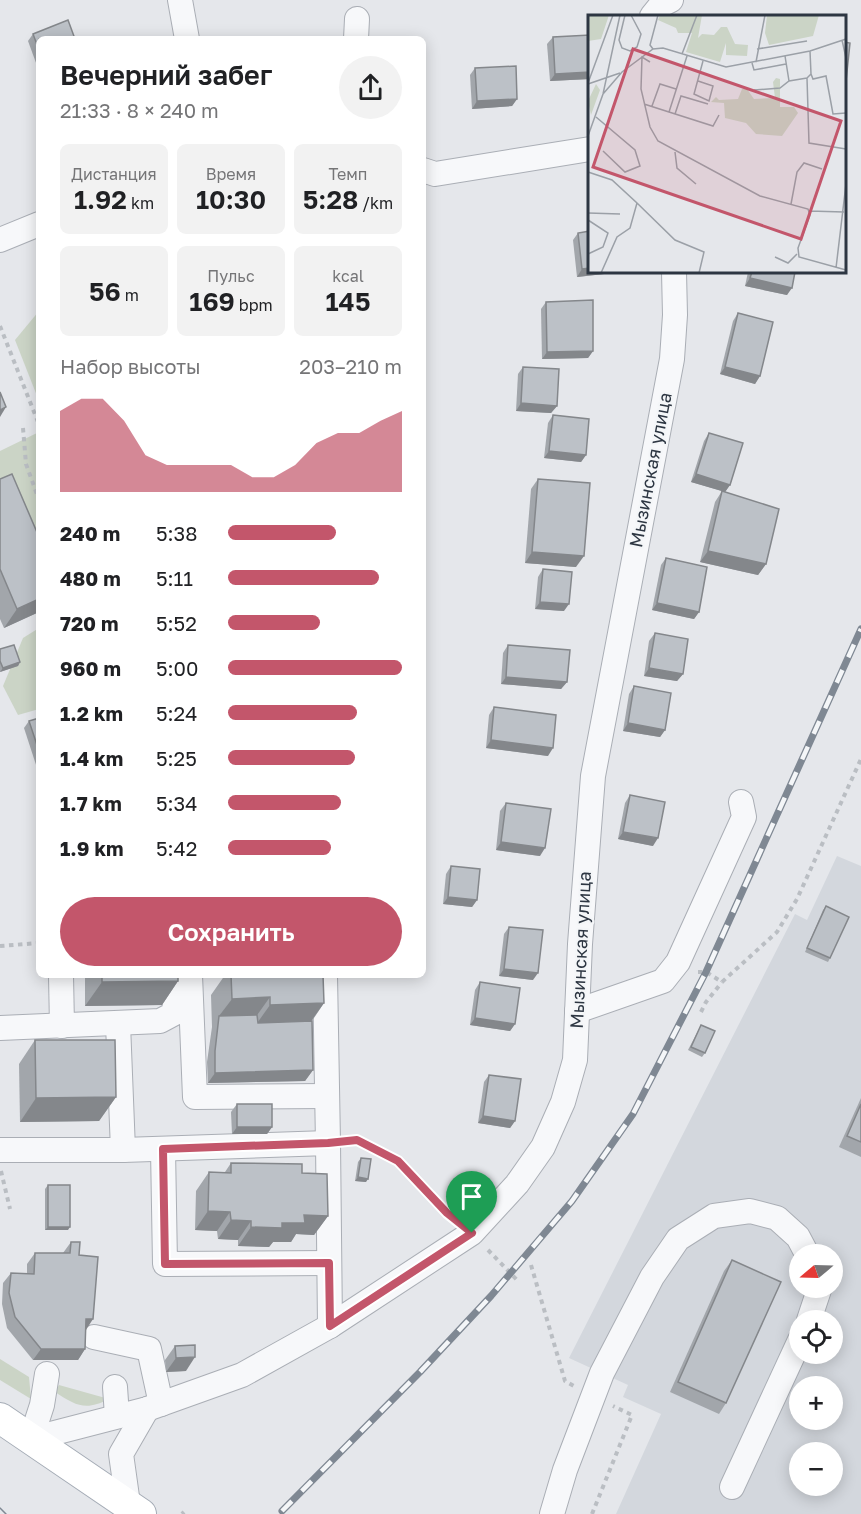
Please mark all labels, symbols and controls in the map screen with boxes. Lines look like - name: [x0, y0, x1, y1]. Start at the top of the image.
- inset map: [588, 15, 846, 273]
- button: share: [339, 56, 402, 119]
- text: Вечерний забег: [60, 59, 272, 91]
- text: 21:33 · 8 × 240 m: [60, 98, 219, 122]
- text: Дистанция: [71, 164, 157, 184]
- text: Время: [206, 164, 256, 184]
- text: Темп: [329, 164, 367, 184]
- text: 1.92: [74, 184, 127, 215]
- text: 10:30: [196, 184, 266, 215]
- text: 5:28: [303, 184, 358, 215]
- text: km: [127, 193, 154, 213]
- text: /km: [358, 193, 393, 213]
- text: Пульс: [207, 266, 255, 286]
- text: kcal: [332, 266, 364, 286]
- text: 56: [89, 276, 121, 307]
- text: m: [121, 285, 139, 305]
- text: 169: [189, 286, 235, 317]
- text: 145: [325, 286, 371, 317]
- text: bpm: [235, 295, 273, 315]
- text: Набор высоты: [60, 354, 201, 378]
- text: 203–210 m: [299, 354, 402, 378]
- street label: Мызинская улица: [624, 390, 676, 549]
- text: 240 m: [60, 521, 120, 545]
- text: 5:38: [156, 521, 198, 545]
- text: 480 m: [60, 566, 121, 590]
- text: 5:11: [156, 566, 193, 590]
- text: 720 m: [60, 611, 119, 635]
- text: 5:52: [156, 611, 197, 635]
- text: 960 m: [60, 656, 121, 680]
- text: 5:00: [156, 656, 198, 680]
- text: 1.2 km: [60, 701, 123, 725]
- text: 5:24: [156, 701, 197, 725]
- text: 1.4 km: [60, 746, 123, 770]
- text: 5:25: [156, 746, 197, 770]
- text: 1.7 km: [60, 791, 122, 815]
- text: 5:34: [156, 791, 198, 815]
- text: 1.9 km: [60, 836, 124, 860]
- text: 5:42: [156, 836, 197, 860]
- street label: Мызинская улица: [565, 871, 595, 1029]
- button: Сохранить: [60, 897, 402, 966]
- pin: [446, 1171, 497, 1233]
- icon: arrive: [455, 1180, 488, 1213]
- north arrow: [789, 1244, 843, 1298]
- map controls: [789, 1244, 843, 1496]
- button: locate: [789, 1310, 843, 1364]
- button: +: [789, 1376, 843, 1430]
- button: −: [789, 1442, 843, 1496]

